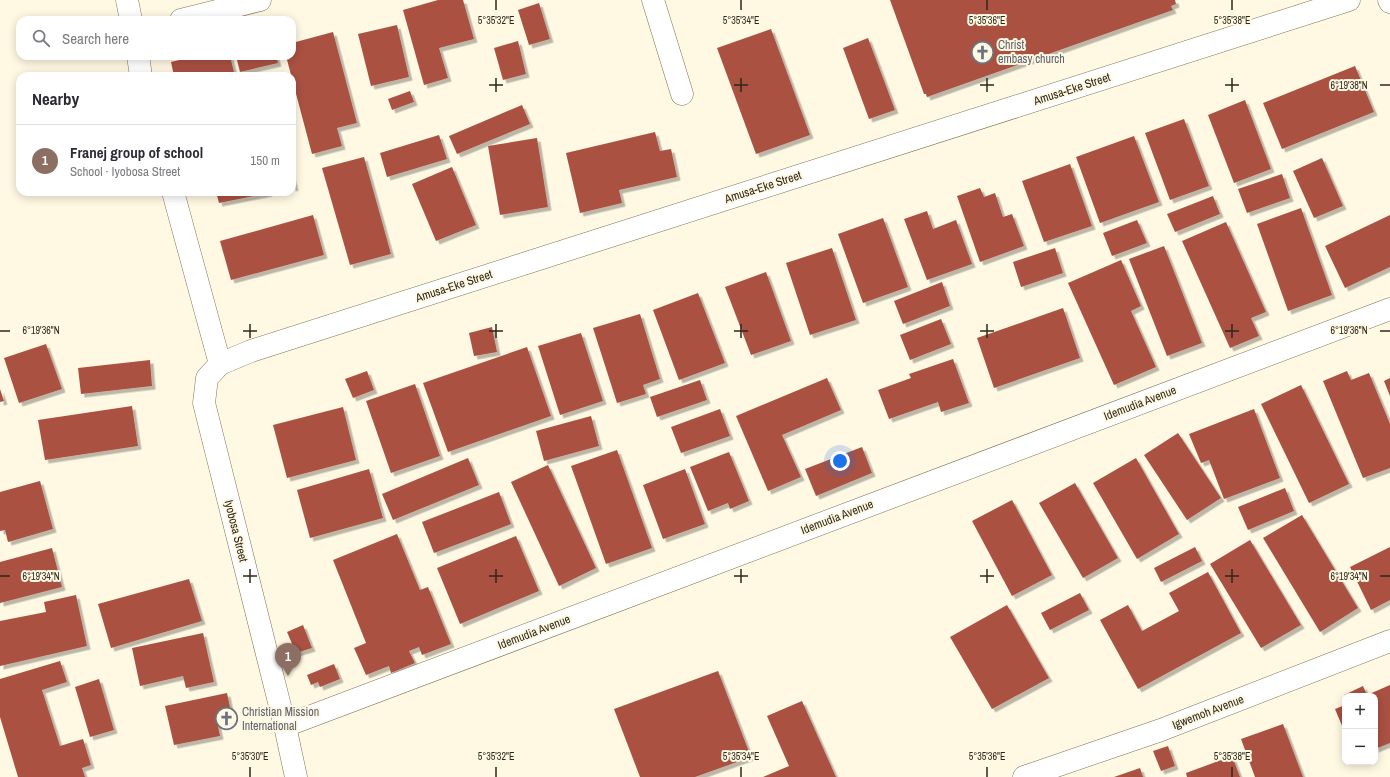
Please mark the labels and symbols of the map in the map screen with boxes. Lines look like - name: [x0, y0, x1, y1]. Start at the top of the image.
- text: 5°35'32"E: [478, 14, 514, 27]
- text: 5°35'34"E: [723, 14, 759, 27]
- text: 5°35'36"E: [969, 14, 1005, 27]
- text: 5°35'38"E: [1214, 14, 1250, 27]
- place label: Christ embasy church: [998, 37, 1065, 67]
- church icon: Christ embasy church: [969, 39, 995, 65]
- street label: Amusa-Eke Street: [1031, 69, 1113, 109]
- text: 6°19'38"N: [1330, 79, 1368, 92]
- street label: Amusa-Eke Street: [722, 167, 804, 207]
- street label: Amusa-Eke Street: [413, 266, 495, 306]
- text: 6°19'36"N: [22, 324, 60, 337]
- text: 6°19'36"N: [1330, 324, 1368, 337]
- street label: Idemudia Avenue: [1101, 382, 1179, 424]
- your location: [830, 451, 850, 471]
- street label: Idemudia Avenue: [798, 496, 876, 538]
- street label: Iyobosa Street: [221, 498, 252, 564]
- text: 6°19'34"N: [22, 570, 60, 583]
- text: 6°19'34"N: [1330, 570, 1368, 583]
- street label: Idemudia Avenue: [495, 611, 573, 653]
- pin: 1: [275, 643, 301, 676]
- street label: Igwemoh Avenue: [1170, 691, 1246, 733]
- place label: Christian Mission International: [242, 704, 319, 734]
- church icon: Christian Mission International: [213, 706, 239, 732]
- text: 5°35'30"E: [232, 750, 268, 763]
- text: 5°35'32"E: [478, 750, 514, 763]
- text: 5°35'34"E: [723, 750, 759, 763]
- text: 5°35'36"E: [969, 750, 1005, 763]
- text: 5°35'38"E: [1214, 750, 1250, 763]

